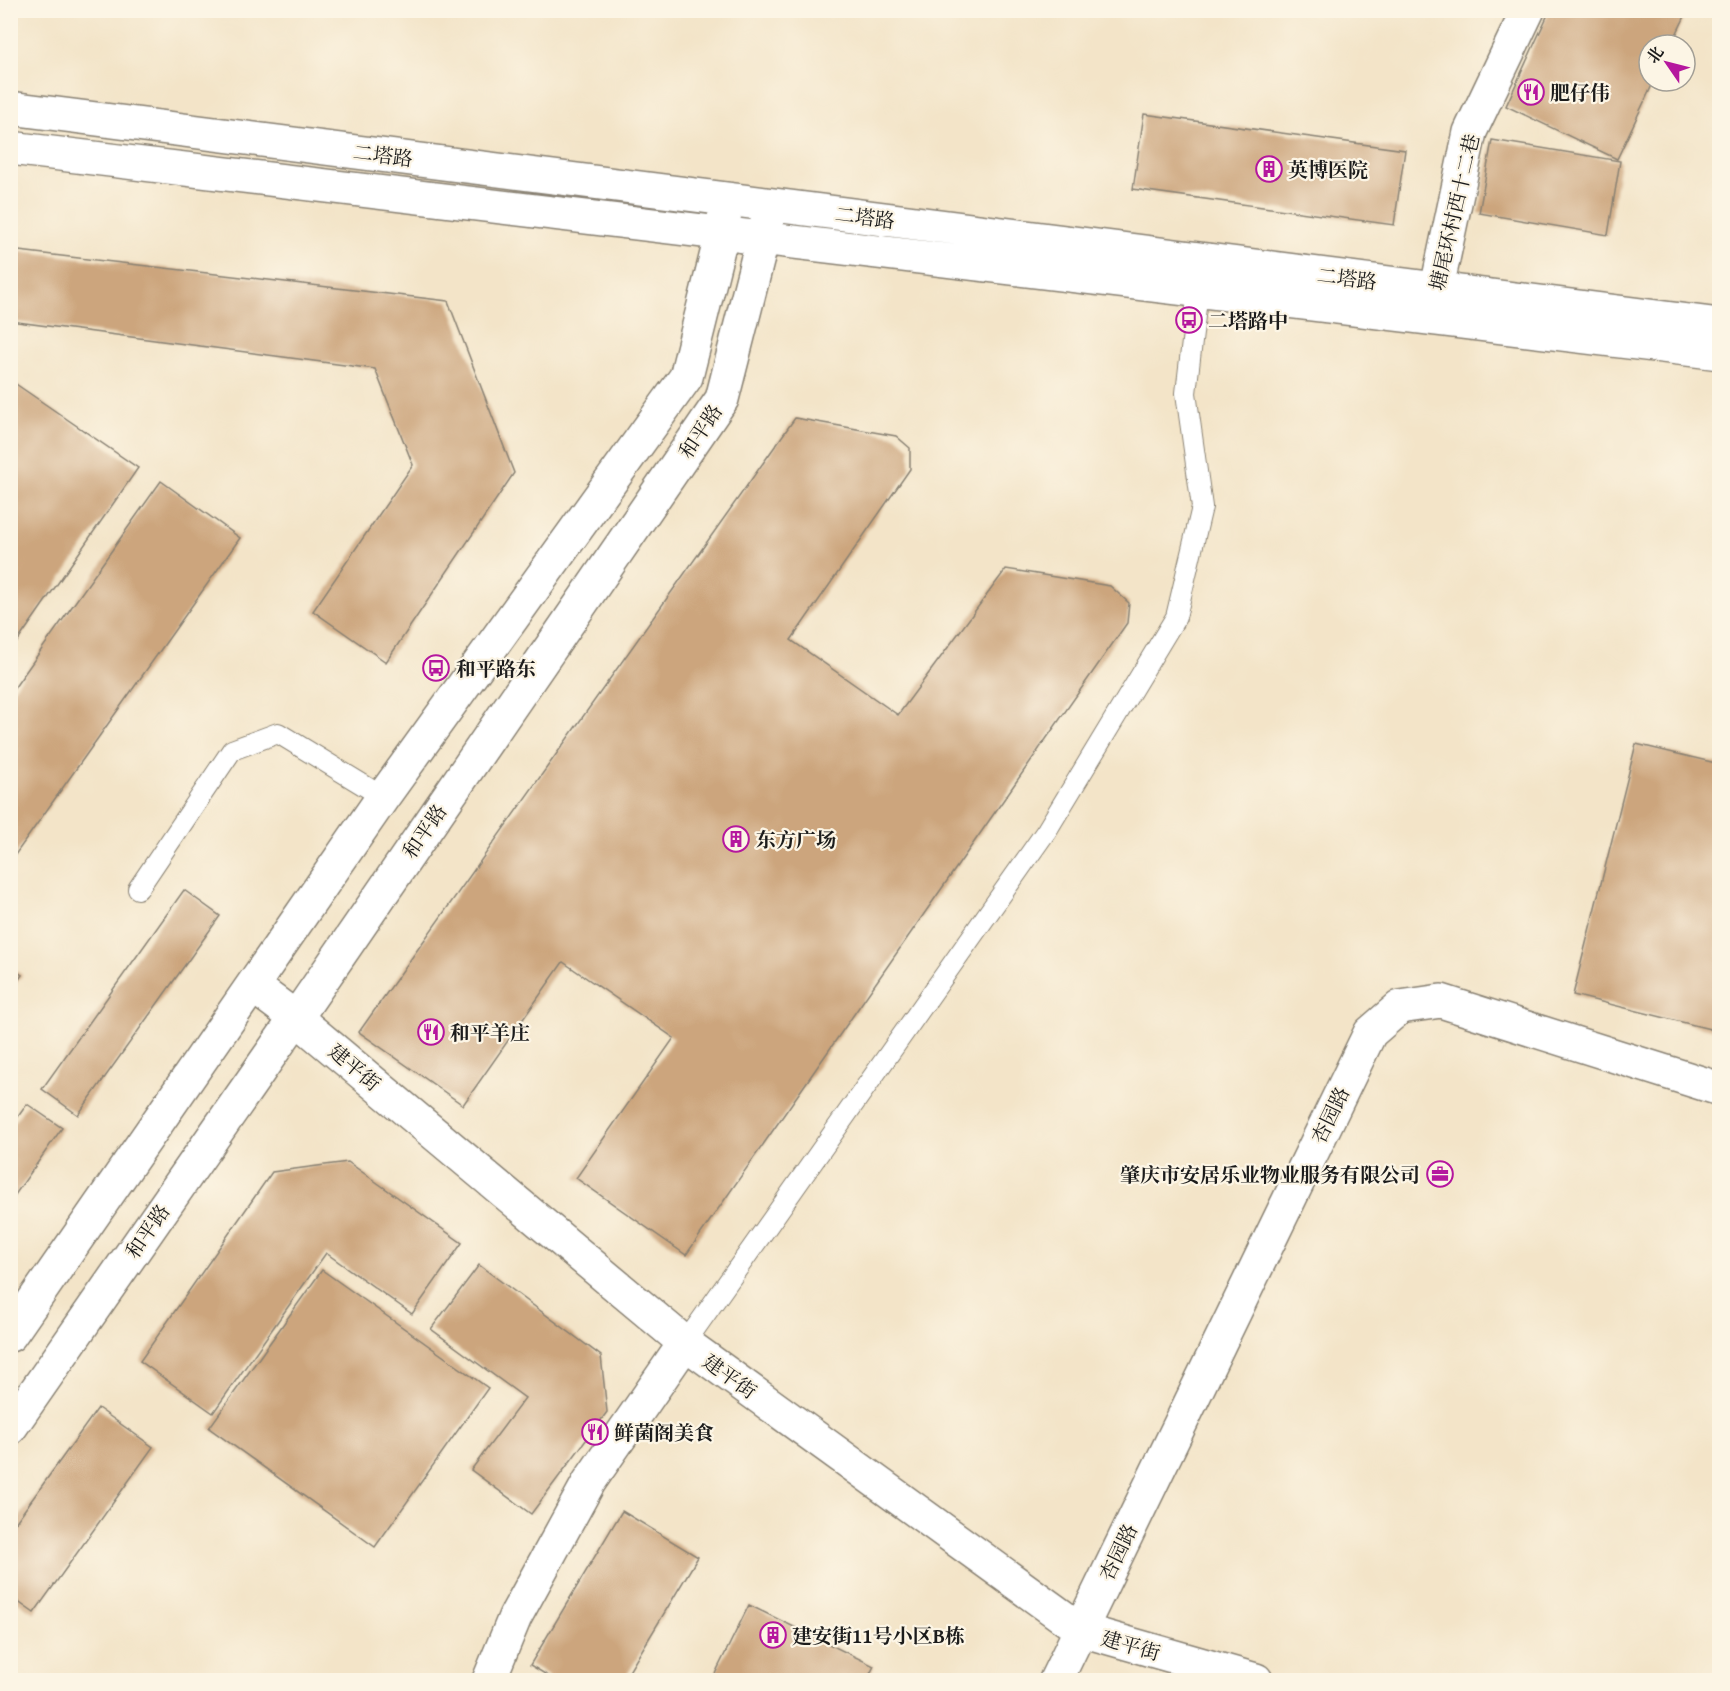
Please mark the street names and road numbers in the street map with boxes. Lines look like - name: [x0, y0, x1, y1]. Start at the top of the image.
- street label: 塘尾环村西十二巷: [1422, 131, 1486, 293]
- street label: 二塔路: [351, 137, 415, 173]
- street label: 二塔路: [833, 199, 897, 235]
- street label: 二塔路: [1315, 260, 1379, 296]
- street label: 和平路: [671, 398, 729, 464]
- street label: 和平路: [395, 798, 453, 864]
- street label: 建平街: [323, 1037, 387, 1097]
- street label: 杏园路: [1304, 1082, 1356, 1148]
- street label: 和平路: [118, 1198, 176, 1264]
- street label: 建平街: [697, 1347, 763, 1405]
- street label: 杏园路: [1092, 1519, 1144, 1585]
- street label: 建平街: [1098, 1623, 1164, 1667]

